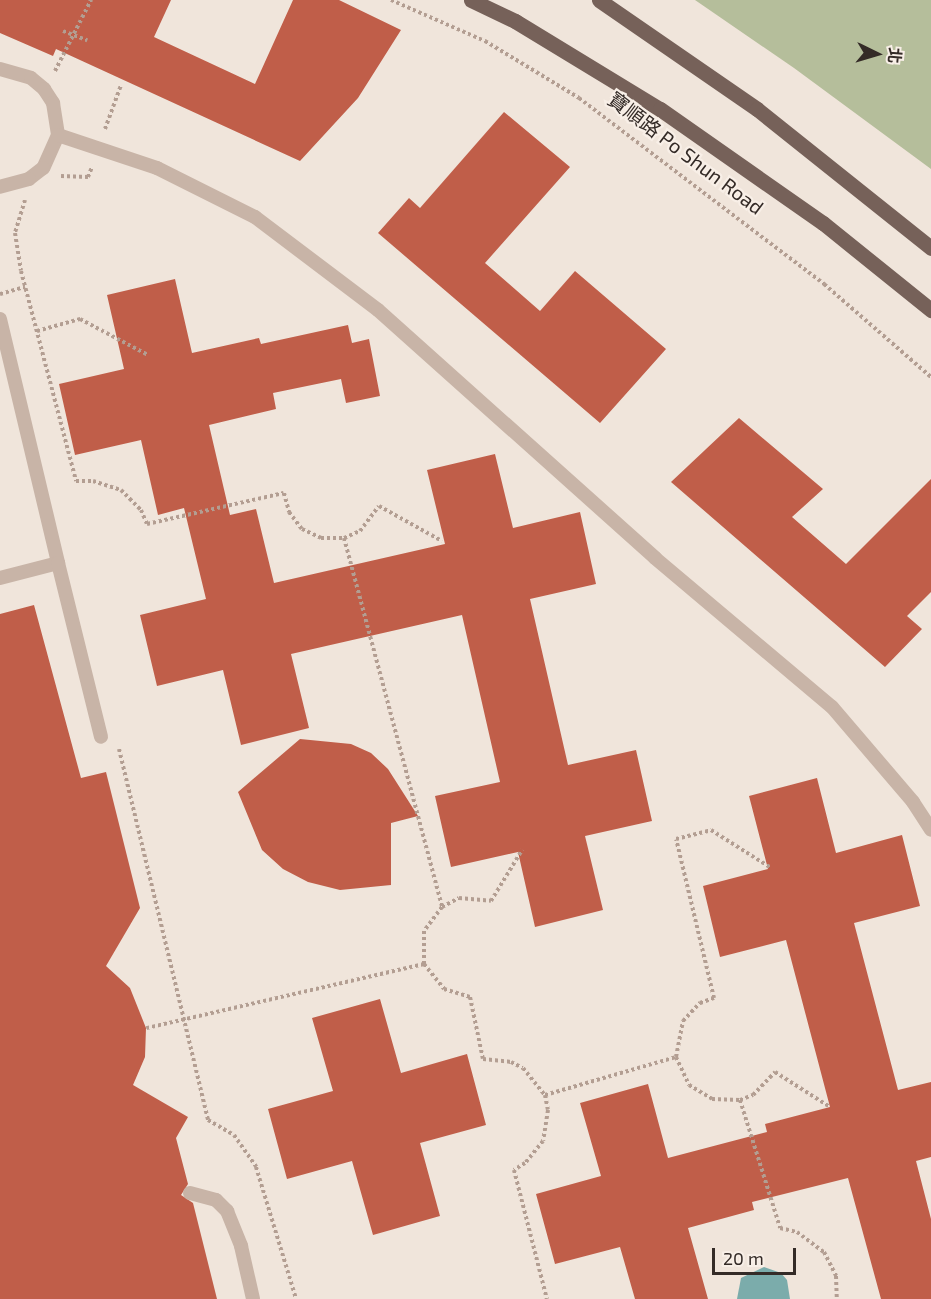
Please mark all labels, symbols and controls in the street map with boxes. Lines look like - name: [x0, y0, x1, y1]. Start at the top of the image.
- north arrow: [847, 24, 907, 84]
- text: 北: [885, 47, 906, 64]
- street label: 寶順路 Po Shun Road: [604, 87, 768, 219]
- scale bar: [715, 1236, 799, 1274]
- text: 20 m: [723, 1247, 764, 1269]

